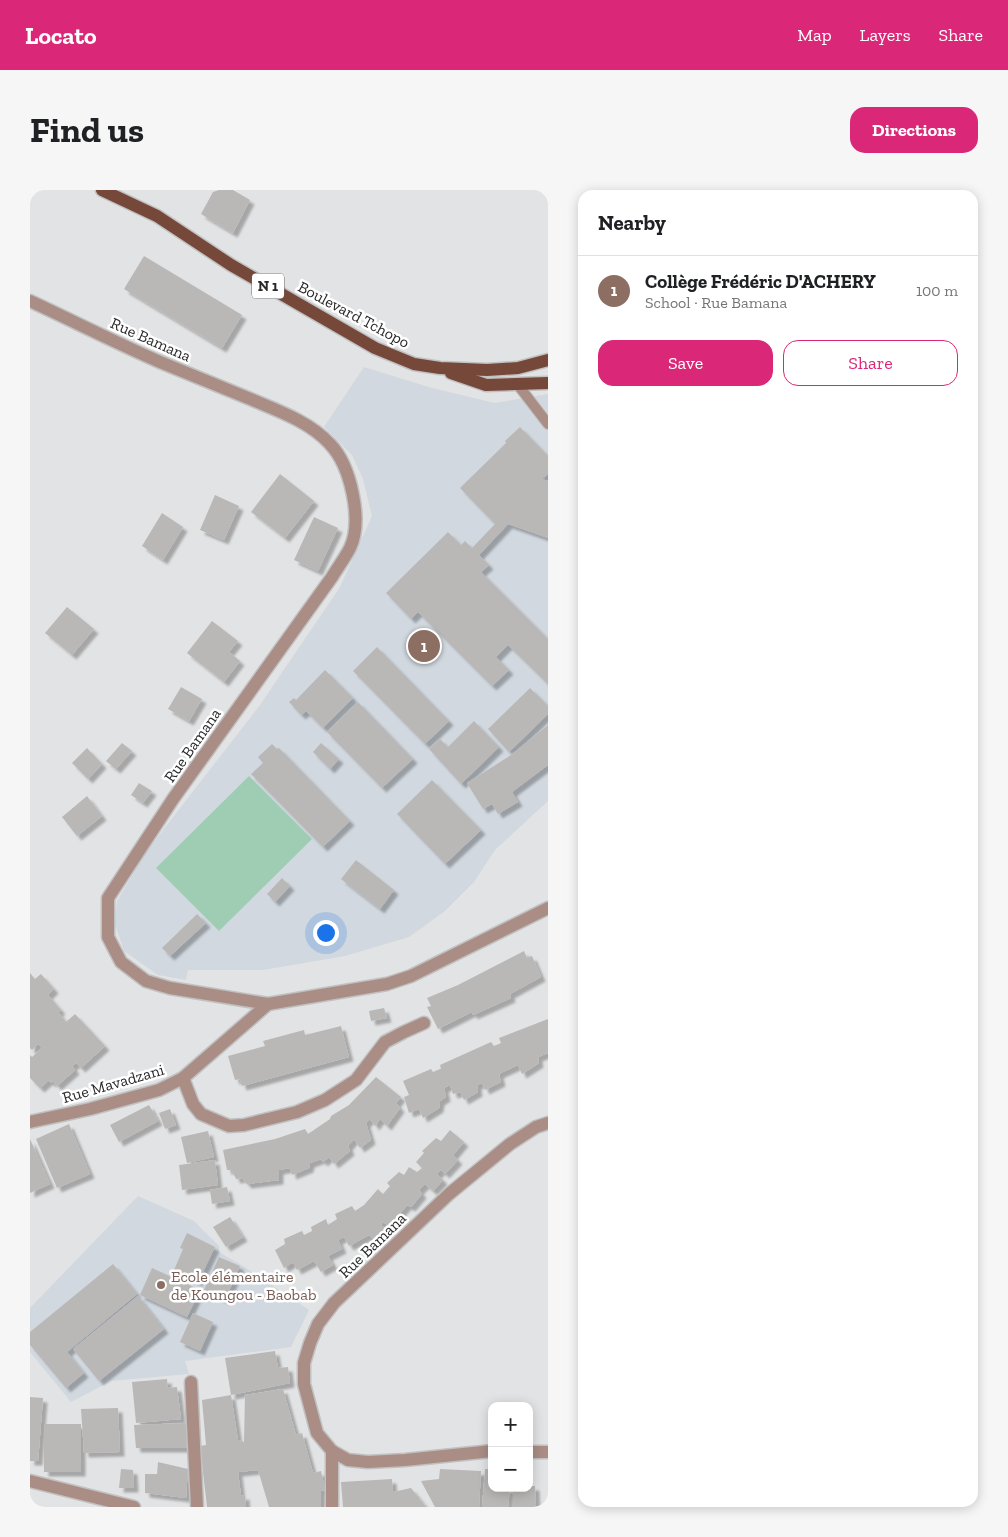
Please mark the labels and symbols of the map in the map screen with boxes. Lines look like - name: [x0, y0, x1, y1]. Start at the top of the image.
- road number: N 1: [252, 274, 284, 298]
- street label: Boulevard Tchopo: [295, 277, 413, 352]
- street label: Rue Bamana: [108, 313, 194, 366]
- pin: 1: [408, 627, 440, 665]
- street label: Rue Bamana: [160, 704, 225, 786]
- your location: [313, 920, 339, 946]
- street label: Rue Mavadzani: [60, 1060, 167, 1107]
- street label: Rue Bamana: [335, 1209, 410, 1282]
- place label: Ecole élémentaire de Koungou - Baobab: [171, 1267, 316, 1304]
- marker: Ecole élémentaire de Koungou - Baobab: [155, 1279, 167, 1291]

